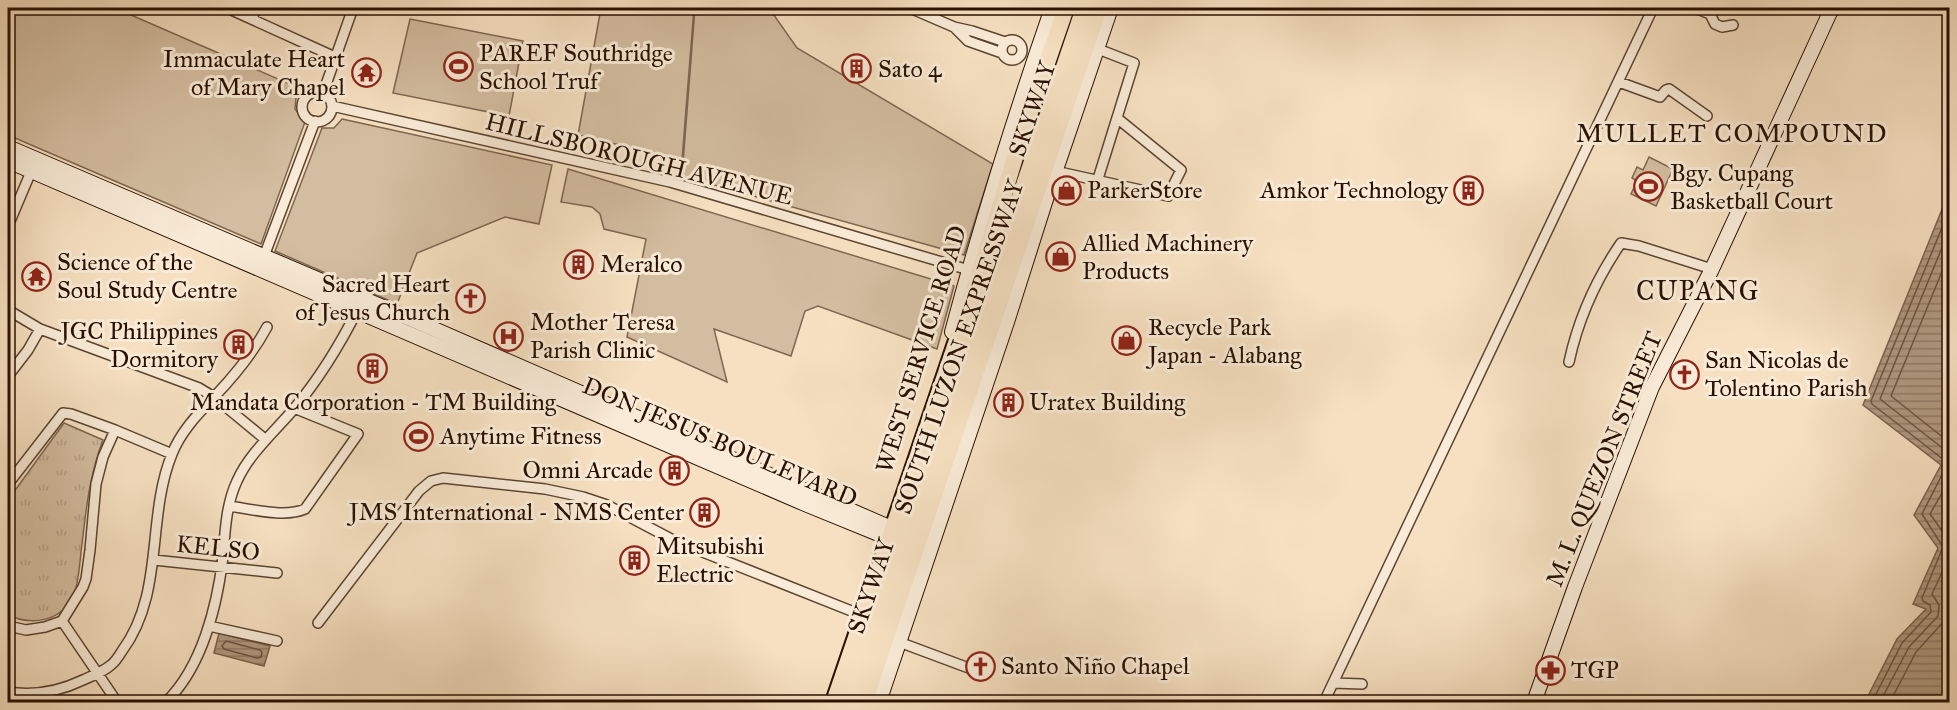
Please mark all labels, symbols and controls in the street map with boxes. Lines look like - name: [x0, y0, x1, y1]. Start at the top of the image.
- place label: PAREF Southridge School Truf: [479, 38, 673, 96]
- place label: Immaculate Heart of Mary Chapel: [163, 44, 346, 102]
- sports icon: PAREF Southridge School Truf: [442, 51, 474, 83]
- building icon: Sato 4: [841, 53, 873, 85]
- place label: Sato 4: [878, 54, 942, 84]
- temple icon: Immaculate Heart of Mary Chapel: [350, 57, 382, 89]
- street label: SKYWAY: [1002, 57, 1062, 161]
- street label: HILLSBOROUGH AVENUE: [482, 106, 796, 212]
- district label: MULLET COMPOUND: [1576, 117, 1888, 149]
- place label: Bgy. Cupang Basketball Court: [1670, 158, 1833, 216]
- sports icon: Bgy. Cupang Basketball Court: [1633, 171, 1665, 203]
- shop icon: ParkerStore: [1050, 174, 1082, 206]
- building icon: Amkor Technology: [1453, 174, 1485, 206]
- street label: SOUTH LUZON EXPRESSWAY: [888, 175, 1031, 518]
- place label: ParkerStore: [1087, 175, 1203, 205]
- place label: Amkor Technology: [1259, 175, 1449, 205]
- street label: WEST SERVICE ROAD: [869, 222, 973, 476]
- place label: Allied Machinery Products: [1081, 228, 1254, 286]
- shop icon: Allied Machinery Products: [1045, 241, 1077, 273]
- place label: Science of the Soul Study Centre: [57, 247, 237, 305]
- building icon: Meralco: [563, 248, 595, 280]
- place label: Meralco: [600, 249, 682, 279]
- temple icon: Science of the Soul Study Centre: [20, 260, 52, 292]
- place label: Sacred Heart of Jesus Church: [295, 269, 451, 327]
- district label: CUPANG: [1636, 274, 1760, 307]
- church icon: Sacred Heart of Jesus Church: [455, 282, 487, 314]
- place label: Mother Teresa Parish Clinic: [530, 307, 676, 365]
- place label: Recycle Park Japan - Alabang: [1145, 312, 1302, 370]
- place label: JGC Philippines Dormitory: [57, 316, 219, 374]
- hospital icon: Mother Teresa Parish Clinic: [493, 320, 525, 352]
- shop icon: Recycle Park Japan - Alabang: [1111, 325, 1143, 357]
- street label: M. L. QUEZON STREET: [1539, 327, 1669, 591]
- building icon: JGC Philippines Dormitory: [223, 329, 255, 361]
- place label: San Nicolas de Tolentino Parish: [1705, 345, 1868, 403]
- building icon: Mandata Corporation - TM Building: [357, 353, 389, 385]
- church icon: San Nicolas de Tolentino Parish: [1668, 358, 1700, 390]
- street label: DON JESUS BOULEVARD: [578, 370, 862, 514]
- building icon: Uratex Building: [992, 386, 1024, 418]
- place label: Mandata Corporation - TM Building: [190, 387, 557, 417]
- place label: Uratex Building: [1029, 387, 1186, 417]
- sports icon: Anytime Fitness: [403, 420, 435, 452]
- place label: Anytime Fitness: [439, 421, 601, 451]
- building icon: Omni Arcade: [658, 454, 690, 486]
- place label: Omni Arcade: [522, 455, 653, 485]
- building icon: JMS International - NMS Center: [689, 496, 721, 528]
- place label: JMS International - NMS Center: [346, 497, 684, 527]
- street label: KELSO: [175, 529, 261, 567]
- place label: Mitsubishi Electric: [656, 531, 765, 589]
- street label: SKYWAY: [841, 534, 901, 638]
- building icon: Mitsubishi Electric: [619, 544, 651, 576]
- church icon: Santo Niño Chapel: [964, 650, 996, 682]
- place label: Santo Niño Chapel: [1001, 651, 1190, 681]
- pharmacy icon: TGP: [1534, 654, 1566, 686]
- place label: TGP: [1571, 655, 1619, 685]

